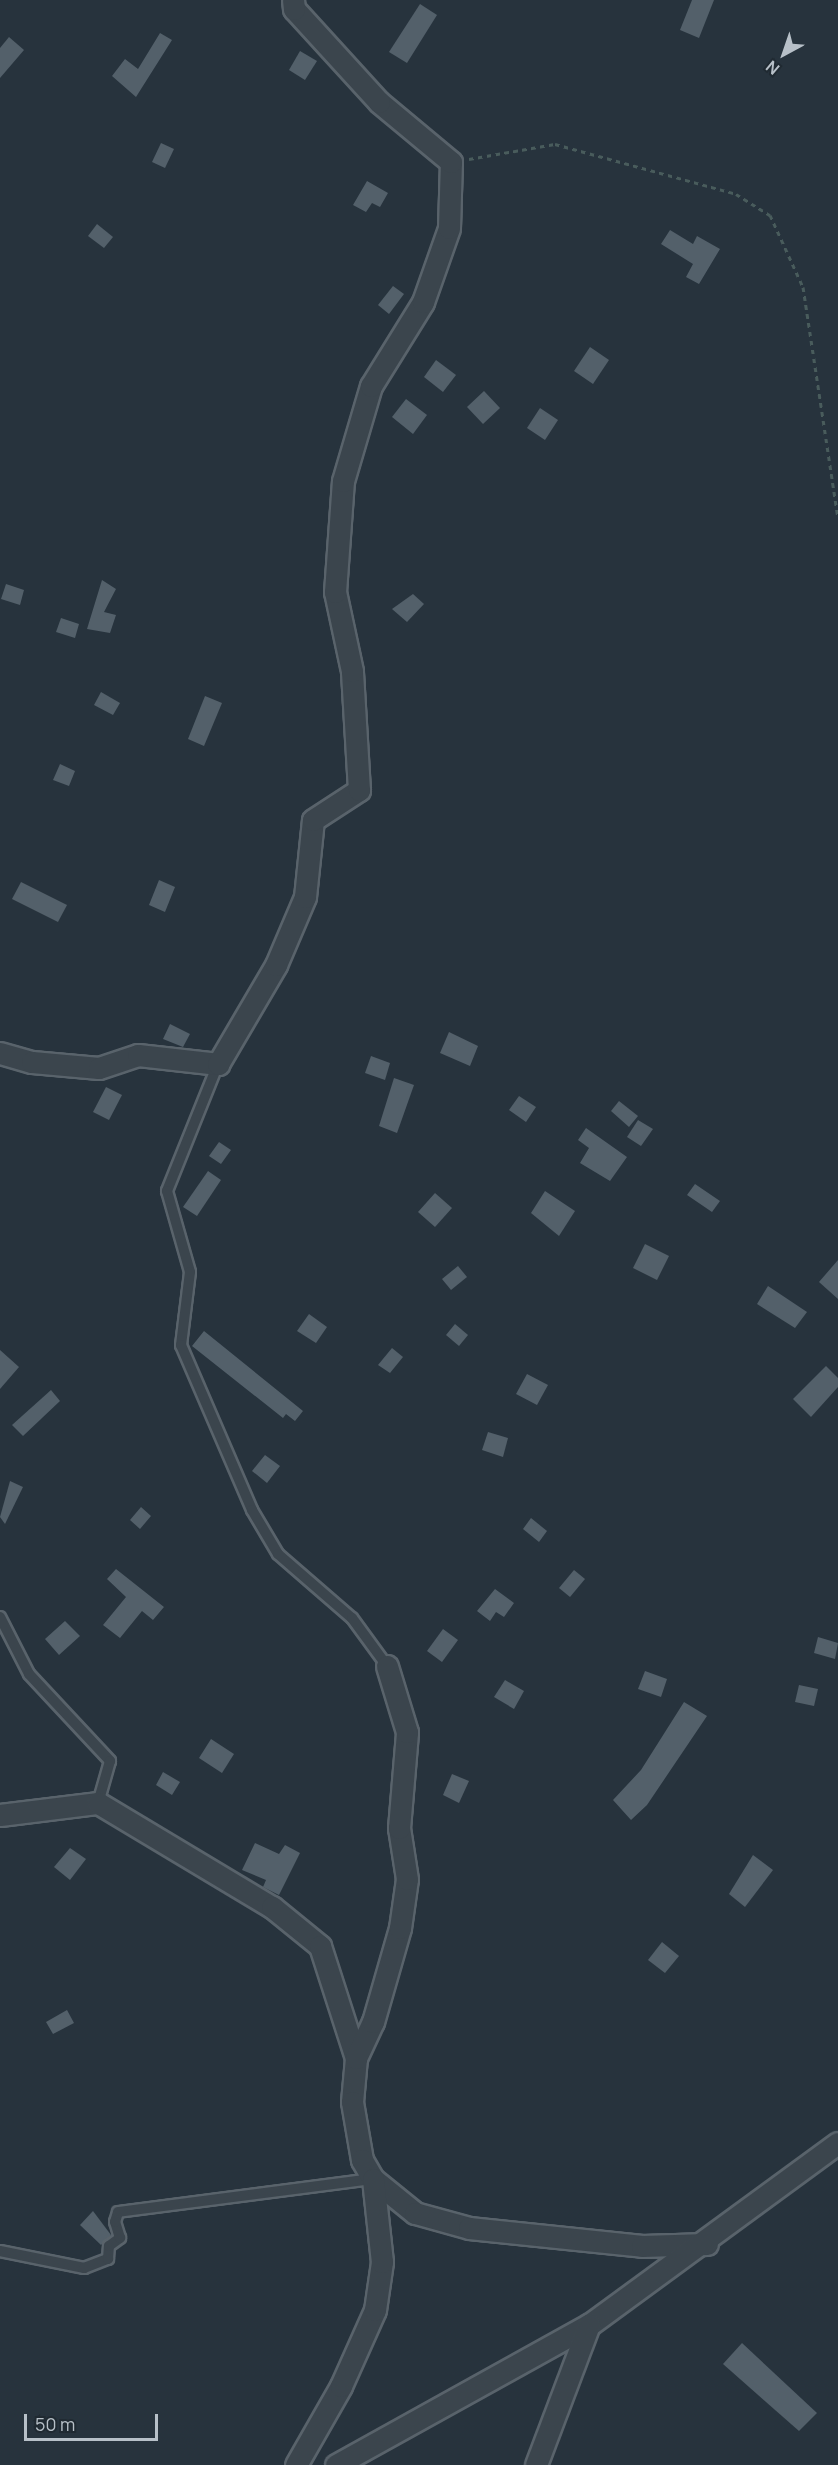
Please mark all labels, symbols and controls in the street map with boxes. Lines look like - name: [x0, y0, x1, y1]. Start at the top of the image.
- north arrow: [754, 24, 814, 84]
- text: N: [761, 56, 784, 80]
- scale bar: [27, 2402, 160, 2440]
- text: 50 m: [35, 2412, 75, 2436]

